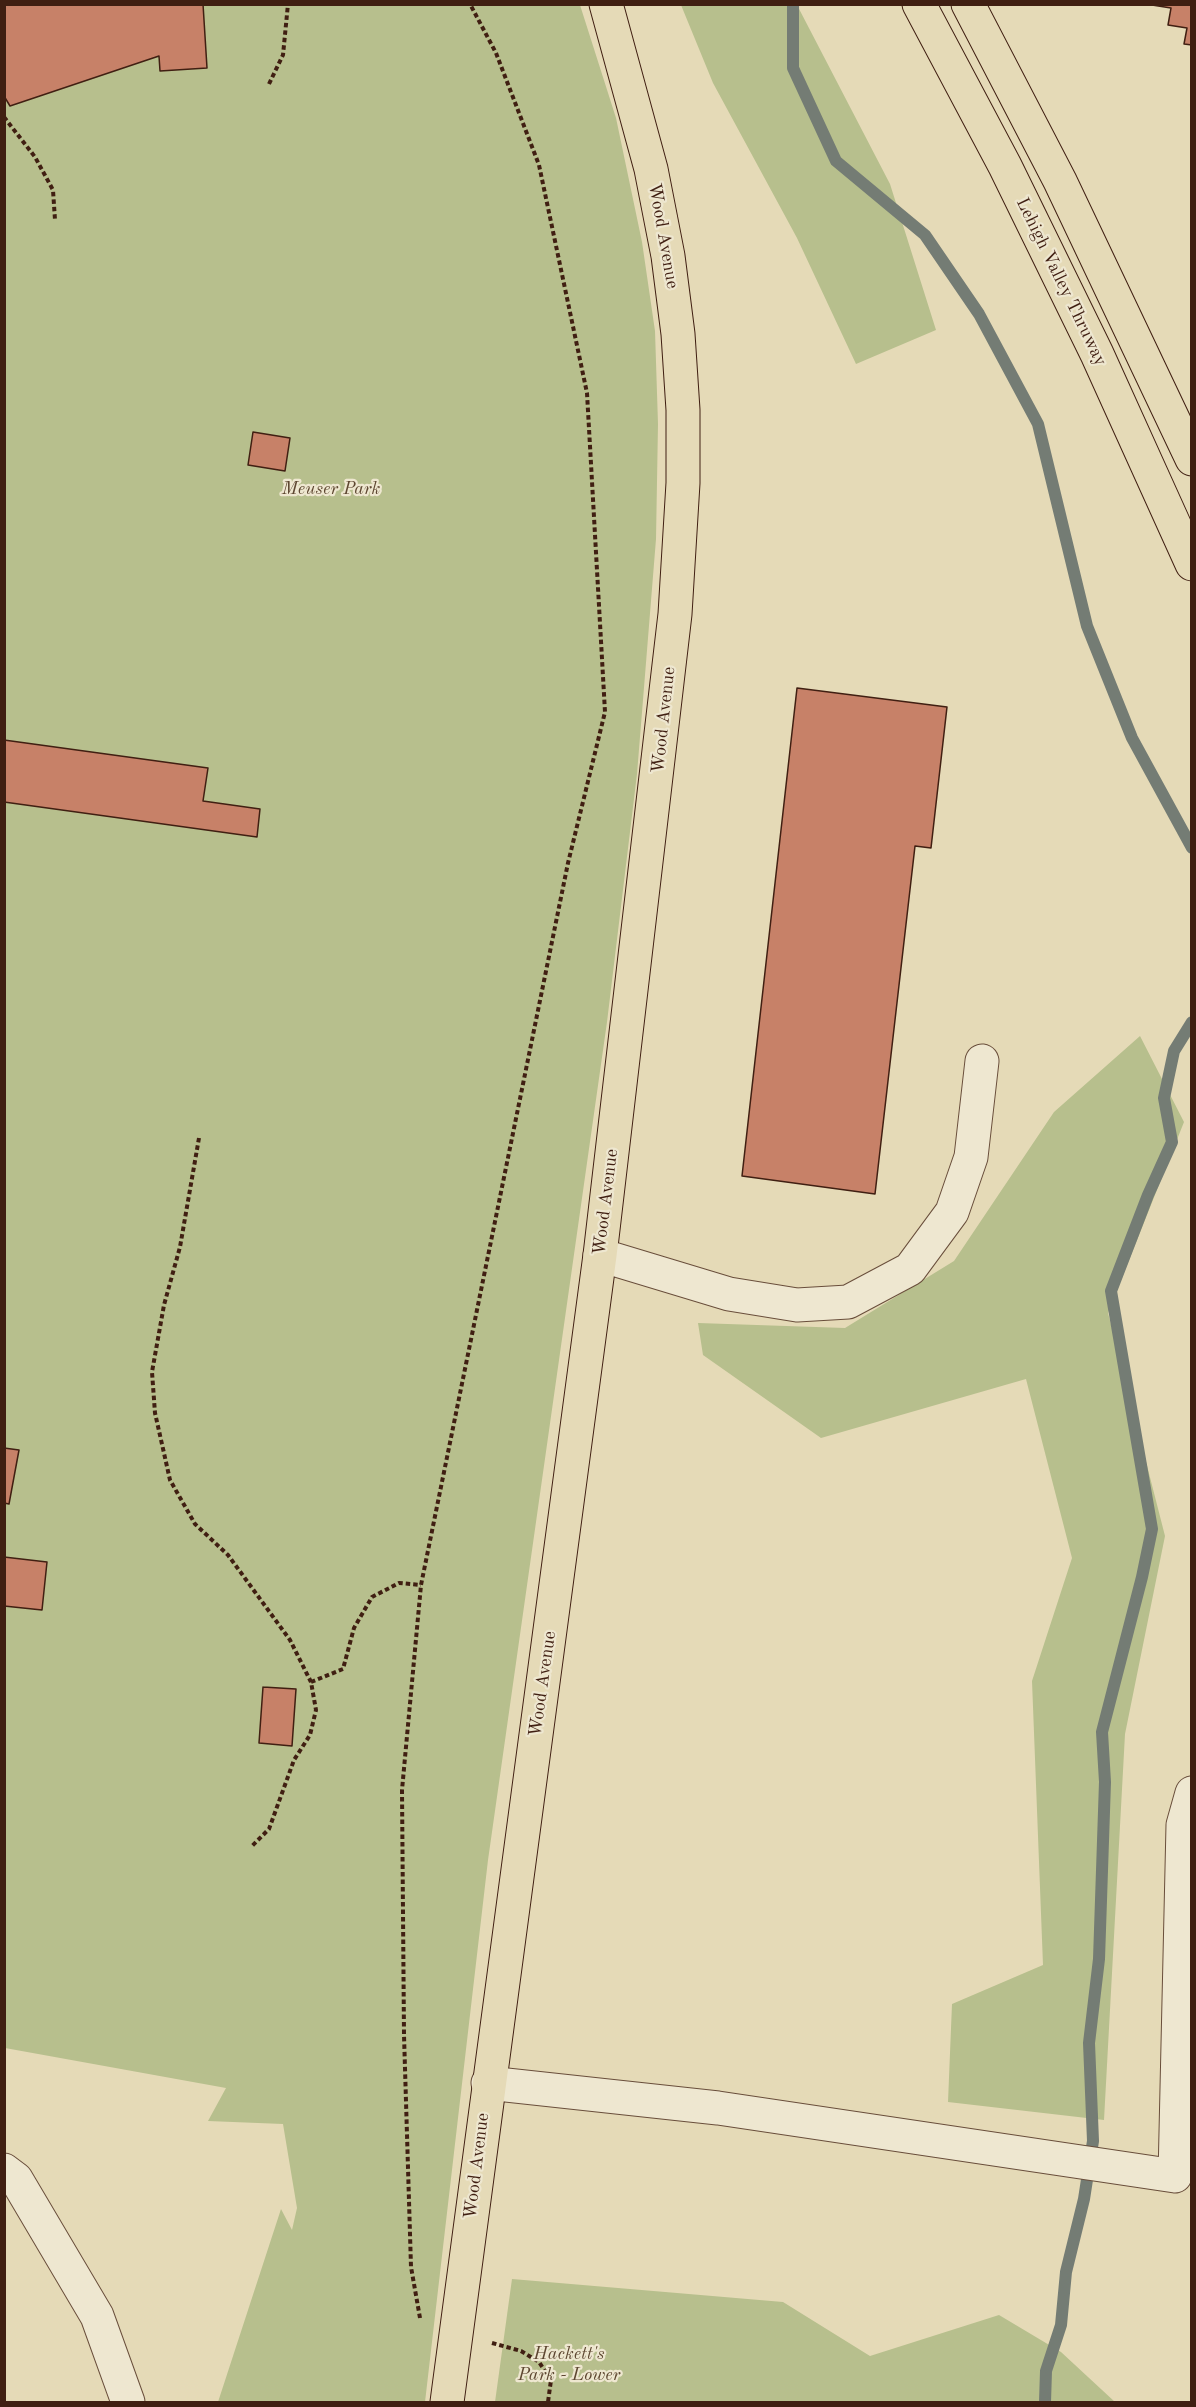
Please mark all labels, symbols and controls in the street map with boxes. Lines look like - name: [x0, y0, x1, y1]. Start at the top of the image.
- street label: Wood Avenue: [643, 181, 683, 291]
- street label: Lehigh Valley Thruway: [1011, 194, 1111, 370]
- park label: Meuser Park: [282, 478, 380, 500]
- street label: Wood Avenue: [648, 666, 680, 774]
- street label: Wood Avenue: [589, 1148, 623, 1256]
- street label: Wood Avenue: [525, 1630, 561, 1738]
- street label: Wood Avenue: [460, 2112, 494, 2220]
- park label: Hackett's Park - Lower: [518, 2343, 620, 2386]

